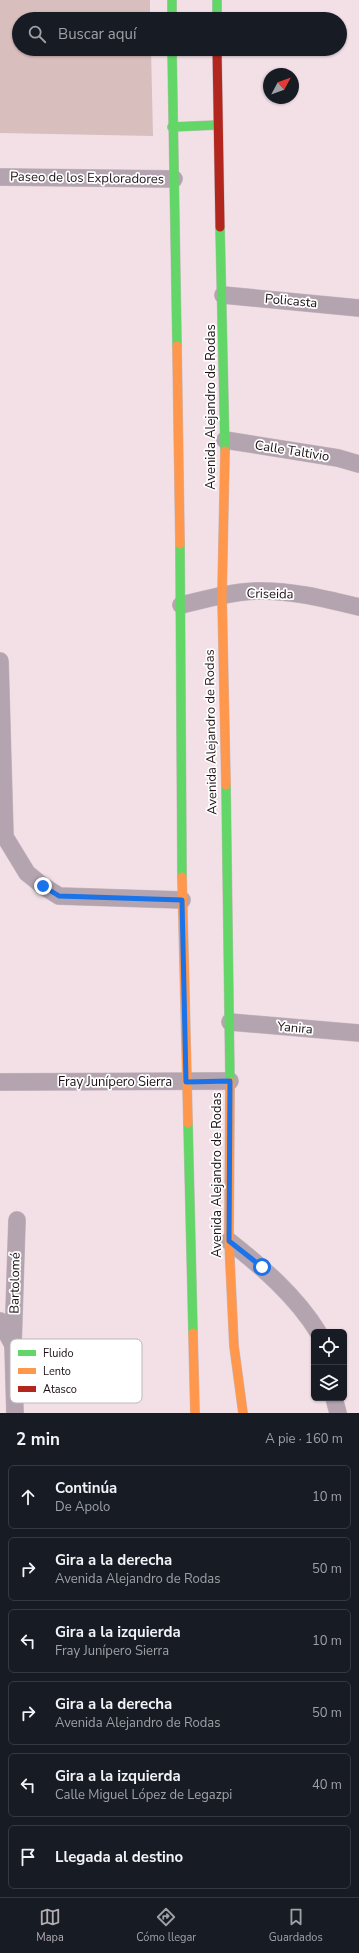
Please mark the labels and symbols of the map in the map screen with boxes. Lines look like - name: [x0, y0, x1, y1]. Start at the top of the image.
- north arrow: [263, 68, 299, 104]
- street label: Paseo de los Exploradores: [10, 168, 164, 188]
- street label: Policasta: [264, 290, 318, 312]
- street label: Avenida Alejandro de Rodas: [202, 324, 220, 490]
- street label: Calle Taltivio: [253, 436, 331, 466]
- street label: Criseida: [246, 585, 294, 603]
- street label: Avenida Alejandro de Rodas: [201, 649, 221, 815]
- route end: [34, 877, 52, 895]
- street label: Yanira: [276, 1017, 313, 1039]
- street label: Fray Junípero Sierra: [58, 1073, 172, 1091]
- street label: Avenida Alejandro de Rodas: [208, 1092, 226, 1258]
- street label: Bartolomé: [5, 1252, 25, 1314]
- route start: [253, 1258, 271, 1276]
- legend: [10, 1339, 142, 1403]
- text: Fluido: [43, 1346, 74, 1361]
- text: Lento: [43, 1364, 71, 1379]
- text: Atasco: [43, 1382, 77, 1397]

